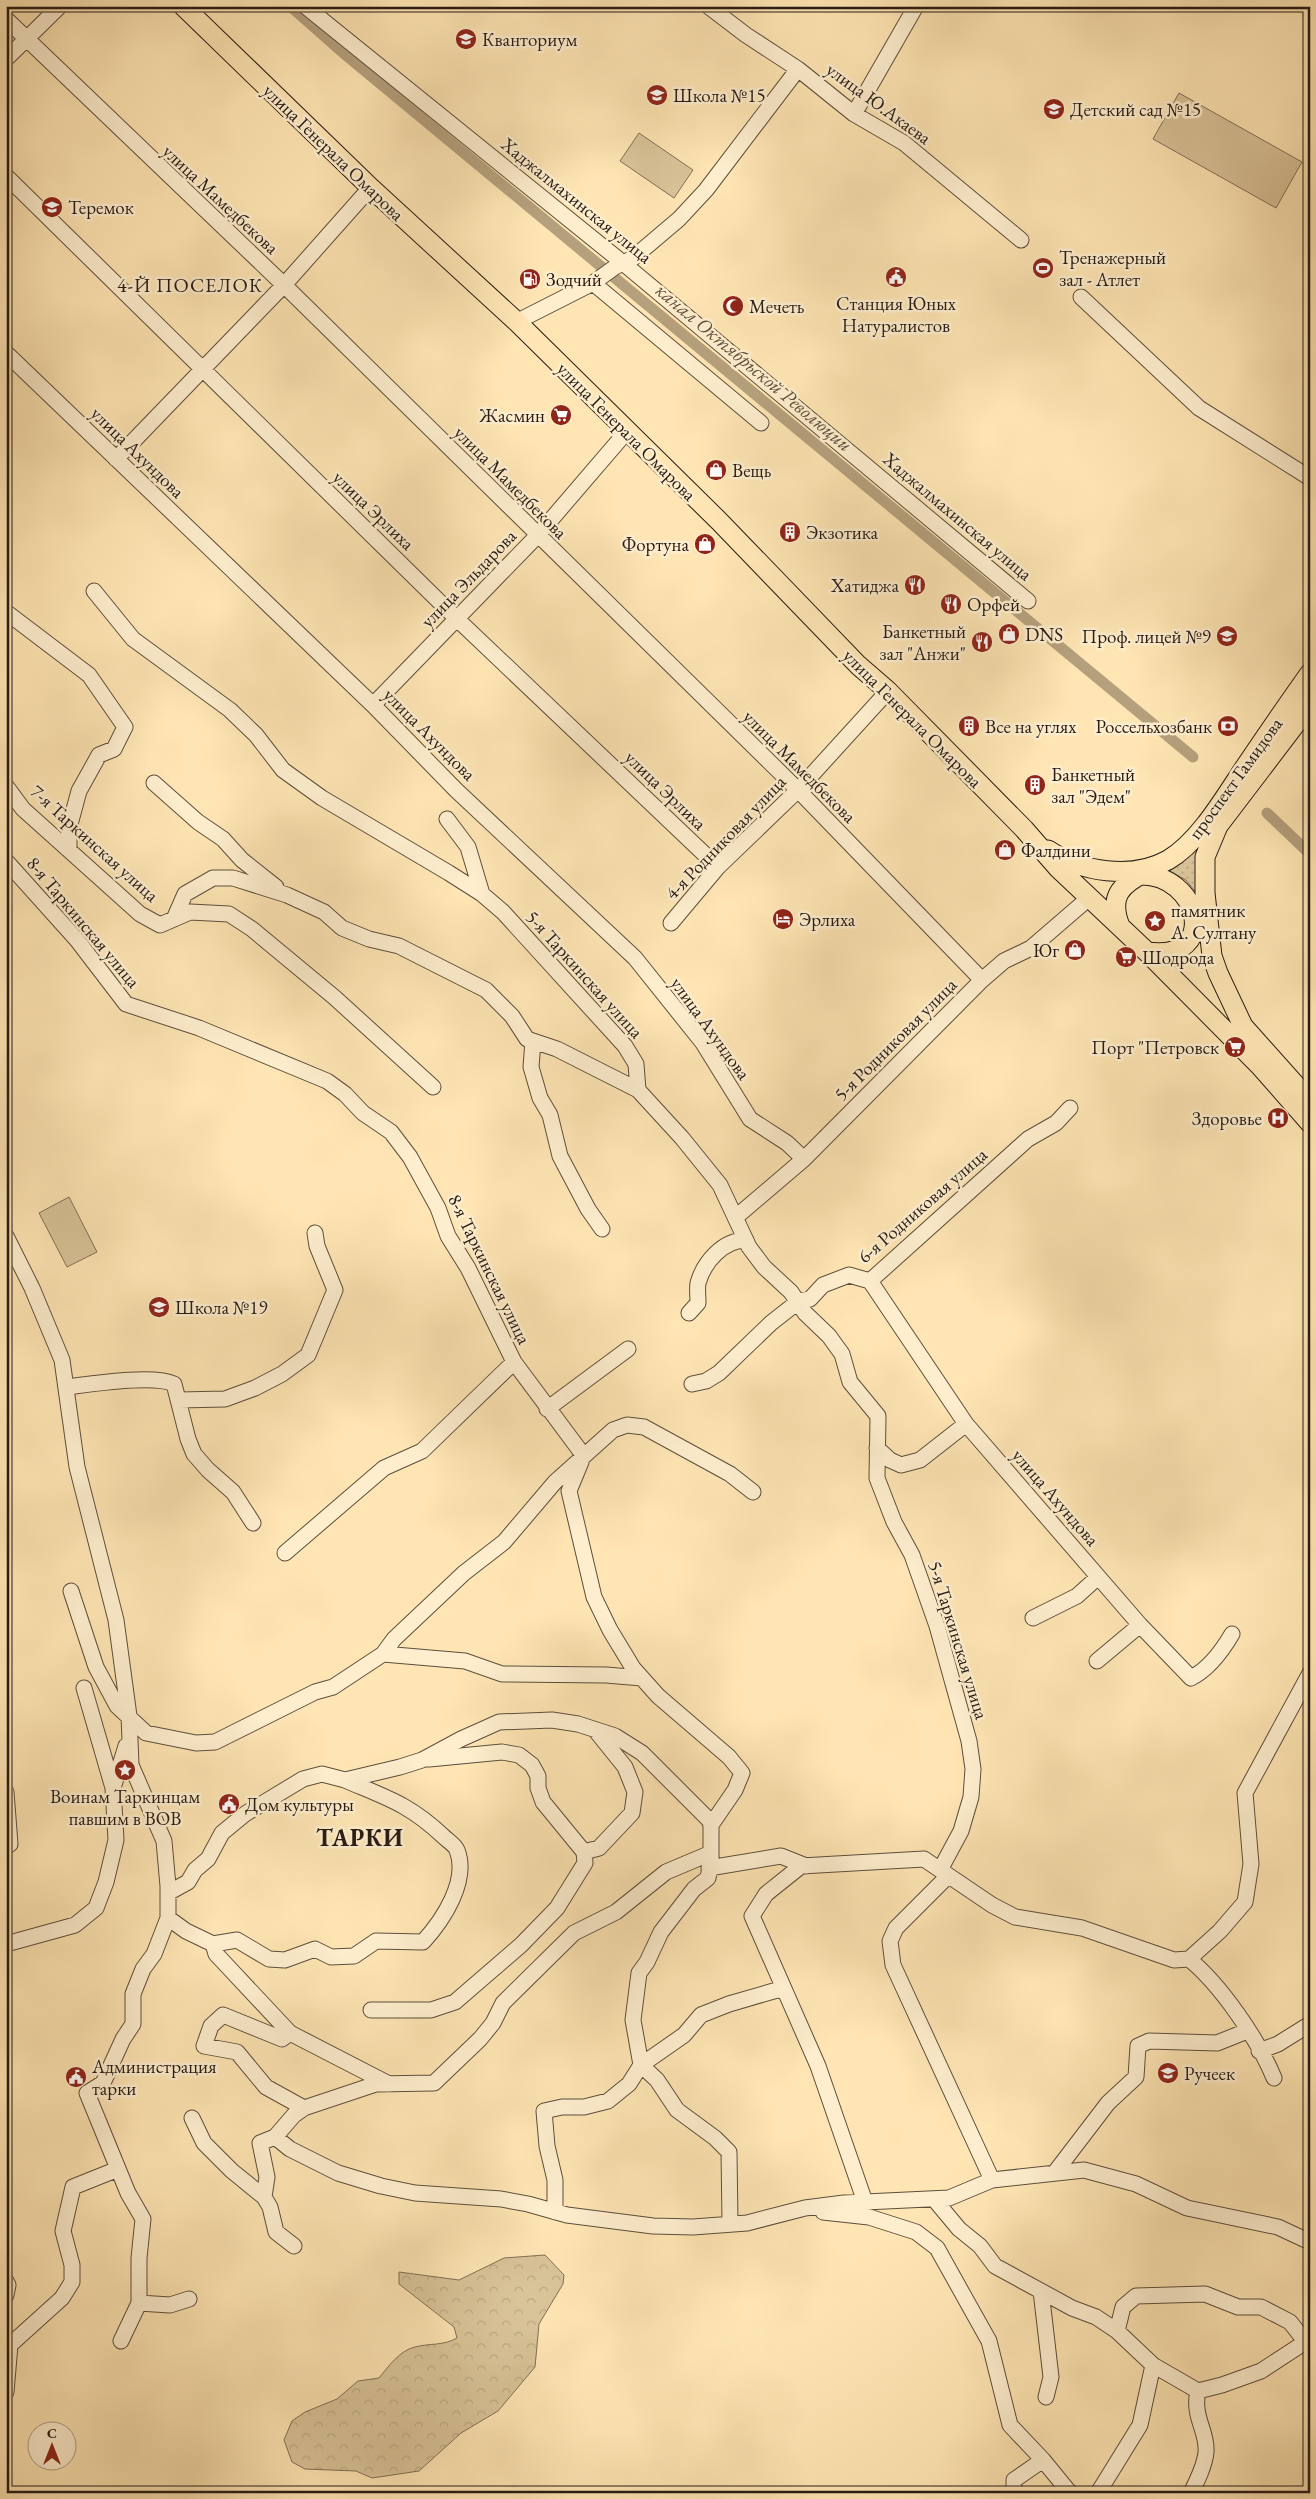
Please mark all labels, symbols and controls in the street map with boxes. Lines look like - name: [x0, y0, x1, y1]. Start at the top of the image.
- school or university icon: Кванториум: [454, 27, 478, 51]
- place label: Кванториум: [482, 27, 578, 52]
- street label: улица Ю.Акаева: [821, 57, 937, 150]
- street label: улица Генерала Омарова: [258, 78, 410, 227]
- school or university icon: Школа №15: [645, 83, 669, 107]
- place label: Школа №15: [673, 83, 766, 108]
- school or university icon: Детский сад №15: [1042, 97, 1066, 121]
- place label: Детский сад №15: [1070, 97, 1201, 122]
- street label: Хаджалмахинская улица: [495, 131, 658, 269]
- street label: улица Мамедбекова: [157, 139, 285, 260]
- school or university icon: Теремок: [40, 195, 64, 219]
- place label: Теремок: [68, 195, 134, 220]
- place label: Тренажерный зал - Атлет: [1059, 245, 1166, 292]
- sports icon: Тренажерный зал - Атлет: [1031, 256, 1055, 280]
- public building icon: Станция Юных Натуралистов: [884, 265, 908, 289]
- fuel station icon: Зодчий: [518, 267, 542, 291]
- place label: Зодчий: [546, 267, 602, 292]
- district label: 4-Й ПОСЕЛОК: [117, 272, 263, 298]
- water label: канал Октябрьской Революции: [650, 277, 858, 457]
- place label: Станция Юных Натуралистов: [836, 291, 957, 338]
- mosque icon: Мечеть: [721, 294, 745, 318]
- place label: Мечеть: [749, 294, 805, 319]
- street label: улица Генерала Омарова: [552, 356, 702, 507]
- street label: улица Ахундова: [85, 401, 190, 504]
- place label: Жасмин: [478, 403, 545, 428]
- supermarket icon: Жасмин: [549, 403, 573, 427]
- street label: улица Мамедбекова: [449, 420, 573, 545]
- street label: Хаджалмахинская улица: [877, 446, 1038, 586]
- shop icon: Вещь: [704, 458, 728, 482]
- place label: Вещь: [732, 458, 772, 483]
- street label: улица Эрлиха: [327, 465, 420, 556]
- building icon: Экзотика: [778, 520, 802, 544]
- place label: Экзотика: [806, 520, 879, 545]
- street label: улица Эльдарова: [415, 523, 522, 633]
- place label: Фортуна: [622, 532, 689, 557]
- shop icon: Фортуна: [693, 532, 717, 556]
- place label: Хатиджа: [830, 573, 899, 598]
- restaurant icon: Хатиджа: [903, 573, 927, 597]
- restaurant icon: Орфей: [939, 592, 963, 616]
- place label: Орфей: [967, 592, 1020, 617]
- place label: Банкетный зал "Анжи": [879, 619, 966, 666]
- shop icon: DNS: [997, 622, 1021, 646]
- place label: DNS: [1025, 622, 1063, 647]
- place label: Проф. лицей №9: [1081, 624, 1211, 649]
- school or university icon: Проф. лицей №9: [1215, 624, 1239, 648]
- restaurant icon: Банкетный зал "Анжи": [970, 630, 994, 654]
- street label: улица Генерала Омарова: [838, 643, 988, 794]
- street label: улица Ахундова: [378, 683, 482, 786]
- street label: улица Мамедбекова: [738, 704, 862, 829]
- street label: проспект Гамидова: [1183, 712, 1288, 844]
- building icon: Все на углях: [957, 714, 981, 738]
- place label: Все на углях: [985, 714, 1077, 739]
- place label: Россельхозбанк: [1095, 714, 1212, 739]
- bank icon: Россельхозбанк: [1216, 714, 1240, 738]
- street label: улица Эрлиха: [619, 745, 712, 836]
- place label: Банкетный зал "Эдем": [1051, 762, 1135, 809]
- street label: 4-я Родниковая улица: [659, 769, 792, 905]
- building icon: Банкетный зал "Эдем": [1023, 773, 1047, 797]
- street label: 7-я Таркинская улица: [25, 779, 164, 908]
- shop icon: Фалдини: [993, 838, 1017, 862]
- place label: Фалдини: [1021, 838, 1091, 863]
- street label: 8-я Таркинская улица: [21, 851, 146, 994]
- place label: памятник А. Султану: [1170, 898, 1257, 945]
- street label: 5-я Таркинская улица: [520, 905, 649, 1044]
- hotel icon: Эрлиха: [771, 907, 795, 931]
- place label: Эрлиха: [799, 907, 856, 932]
- place icon: памятник А. Султану: [1143, 909, 1167, 933]
- place label: Юг: [1033, 938, 1059, 963]
- shop icon: Юг: [1063, 938, 1087, 962]
- supermarket icon: Шодрода: [1114, 945, 1138, 969]
- place label: Шодрода: [1142, 945, 1215, 970]
- street label: улица Ахундова: [665, 972, 757, 1085]
- street label: 5-я Родниковая улица: [829, 972, 962, 1106]
- place label: Порт "Петровск: [1091, 1035, 1219, 1060]
- supermarket icon: Порт "Петровск: [1223, 1035, 1247, 1059]
- place label: Здоровье: [1192, 1106, 1262, 1131]
- hospital icon: Здоровье: [1266, 1106, 1290, 1130]
- street label: 6-я Родниковая улица: [852, 1142, 993, 1269]
- street label: 8-я Таркинская улица: [442, 1190, 537, 1349]
- school or university icon: Школа №19: [147, 1295, 171, 1319]
- place label: Школа №19: [175, 1295, 268, 1320]
- street label: улица Ахундова: [1006, 1443, 1105, 1552]
- street label: 5-я Таркинская улица: [923, 1558, 995, 1723]
- place icon: Воинам Таркинцам павшим в ВОВ: [113, 1758, 137, 1782]
- place label: Воинам Таркинцам павшим в ВОВ: [50, 1784, 200, 1831]
- public building icon: Дом культуры: [217, 1792, 241, 1816]
- place label: Дом культуры: [245, 1792, 354, 1817]
- district label: ТАРКИ: [316, 1822, 404, 1853]
- place label: Администрация тарки: [91, 2054, 217, 2101]
- school or university icon: Ручеек: [1156, 2061, 1180, 2085]
- place label: Ручеек: [1184, 2061, 1235, 2086]
- public building icon: Администрация тарки: [64, 2065, 88, 2089]
- north arrow: [28, 2422, 78, 2472]
- text: С: [47, 2424, 57, 2442]

